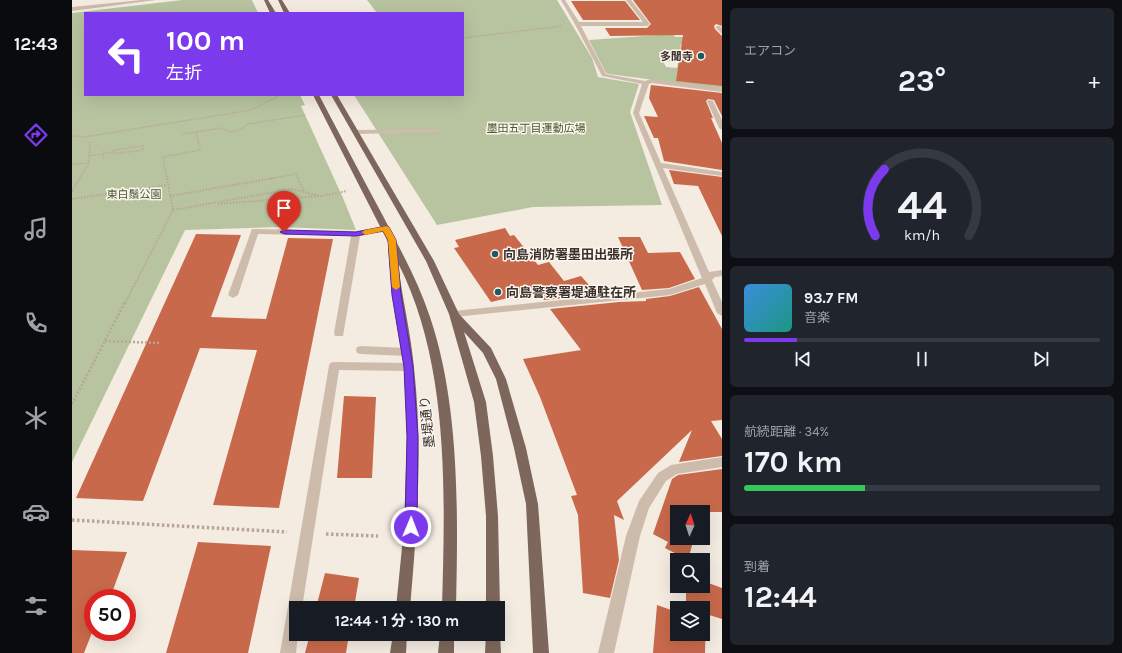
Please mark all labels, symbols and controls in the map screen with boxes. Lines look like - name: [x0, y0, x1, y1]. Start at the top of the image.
- text: 100 m: [166, 24, 245, 57]
- icon: left: [100, 28, 152, 80]
- text: 12:43: [14, 33, 58, 55]
- text: エアコン: [744, 43, 796, 58]
- place label: 多聞寺: [660, 50, 693, 63]
- marker: 多聞寺: [696, 51, 706, 61]
- text: 左折: [166, 62, 202, 84]
- text: 23°: [898, 63, 946, 99]
- text: −: [744, 68, 756, 94]
- text: +: [1088, 68, 1100, 94]
- icon: directions: [22, 121, 50, 149]
- park label: 墨田五丁目運動広場: [487, 122, 586, 135]
- text: 44: [897, 180, 947, 228]
- park label: 東白鬚公園: [107, 188, 162, 201]
- pin: [267, 191, 301, 232]
- icon: arrive: [273, 197, 295, 219]
- icon: music: [22, 215, 50, 243]
- text: km/h: [904, 226, 940, 243]
- place label: 向島消防署墨田出張所: [503, 247, 633, 262]
- marker: 向島消防署墨田出張所: [490, 249, 500, 259]
- place label: 向島警察署堤通駐在所: [506, 285, 636, 300]
- marker: 向島警察署堤通駐在所: [493, 287, 503, 297]
- text: 93.7 FM: [804, 289, 858, 307]
- icon: phone: [22, 309, 50, 337]
- text: 音楽: [804, 310, 830, 325]
- icon: previous: [792, 348, 814, 370]
- icon: pause: [911, 348, 933, 370]
- icon: next: [1030, 348, 1052, 370]
- street label: 墨堤通り: [417, 395, 437, 449]
- icon: climate: [22, 404, 50, 432]
- text: 航続距離 · 34%: [744, 424, 829, 439]
- text: 170 km: [744, 444, 842, 480]
- icon: car: [22, 498, 50, 526]
- north arrow: [670, 505, 710, 545]
- map controls: [670, 505, 710, 641]
- position arrow: [390, 506, 432, 548]
- button: search: [670, 553, 710, 593]
- text: 到着: [744, 559, 770, 574]
- text: 12:44: [744, 579, 817, 615]
- speed limit sign: 50: [84, 589, 136, 641]
- icon: filters: [22, 592, 50, 620]
- button: layers: [670, 601, 710, 641]
- text: 12:44 · 1 分 · 130 m: [335, 612, 459, 630]

